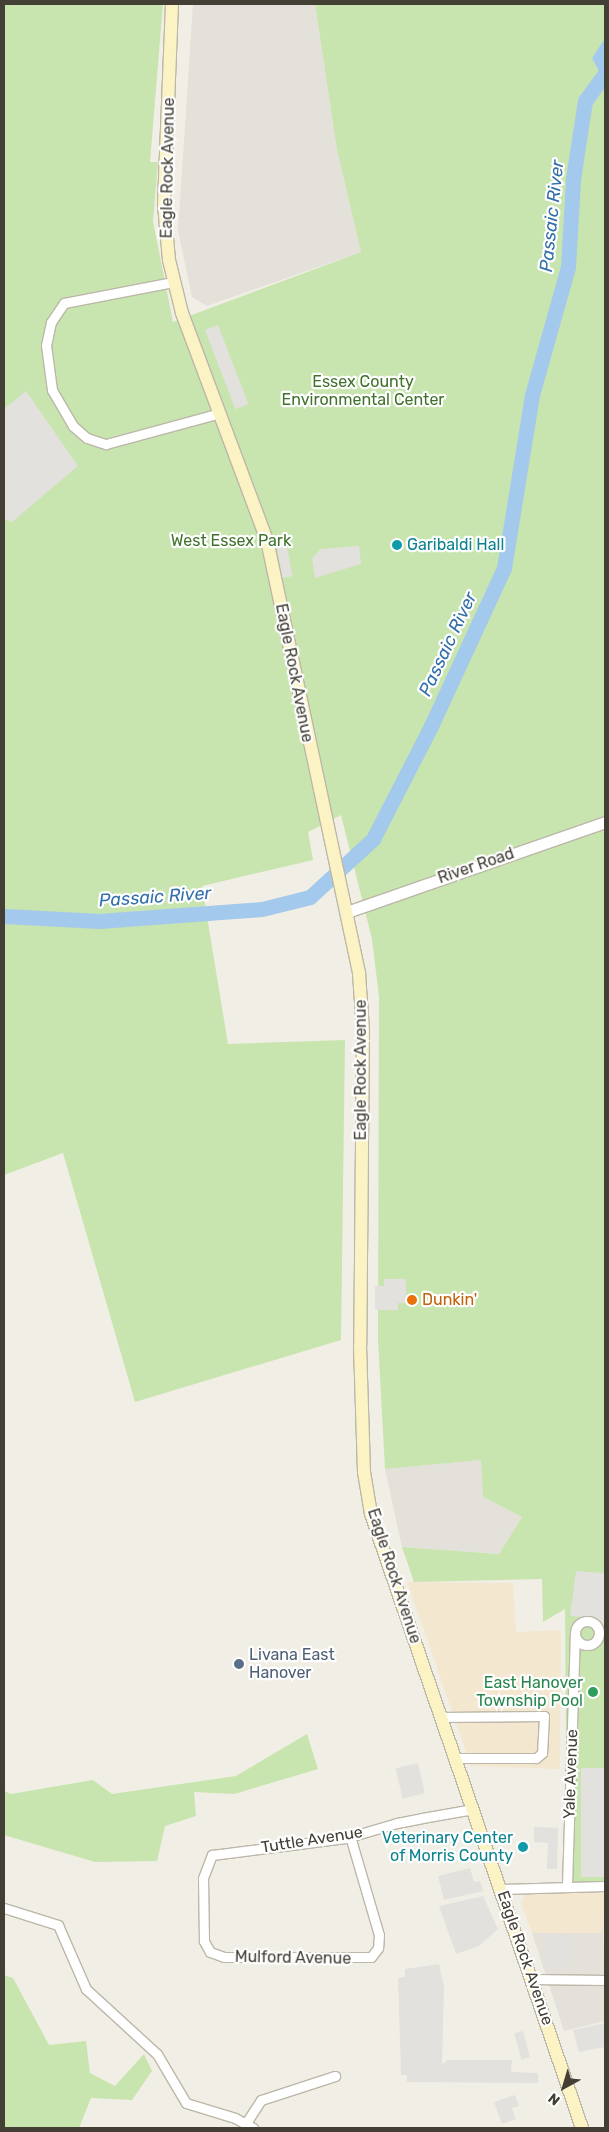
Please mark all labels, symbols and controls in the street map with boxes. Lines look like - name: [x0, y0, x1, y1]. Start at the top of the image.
- street label: Eagle Rock Avenue: [157, 97, 179, 239]
- water label: Passaic River: [535, 159, 569, 273]
- park label: Essex County Environmental Center: [282, 372, 444, 410]
- park label: West Essex Park: [171, 531, 291, 551]
- place label: Garibaldi Hall: [407, 535, 504, 555]
- marker: Garibaldi Hall: [391, 539, 403, 551]
- water label: Passaic River: [414, 588, 482, 700]
- street label: Eagle Rock Avenue: [271, 602, 317, 744]
- street label: River Road: [435, 844, 517, 888]
- water label: Passaic River: [98, 882, 212, 912]
- street label: Eagle Rock Avenue: [351, 999, 371, 1141]
- place label: Dunkin': [422, 1290, 477, 1310]
- marker: Dunkin': [406, 1294, 418, 1306]
- street label: Eagle Rock Avenue: [363, 1506, 425, 1646]
- place label: Livana East Hanover: [249, 1645, 335, 1683]
- marker: Livana East Hanover: [233, 1658, 245, 1670]
- place label: East Hanover Township Pool: [476, 1673, 583, 1711]
- marker: East Hanover Township Pool: [587, 1686, 599, 1698]
- street label: Yale Avenue: [560, 1728, 582, 1820]
- street label: Tuttle Avenue: [260, 1822, 364, 1858]
- place label: Veterinary Center of Morris County: [381, 1828, 513, 1866]
- marker: Veterinary Center of Morris County: [517, 1841, 529, 1853]
- street label: Eagle Rock Avenue: [493, 1888, 557, 2028]
- street label: Mulford Avenue: [234, 1947, 352, 1969]
- north arrow: [539, 2062, 589, 2112]
- text: N: [545, 2089, 564, 2109]

